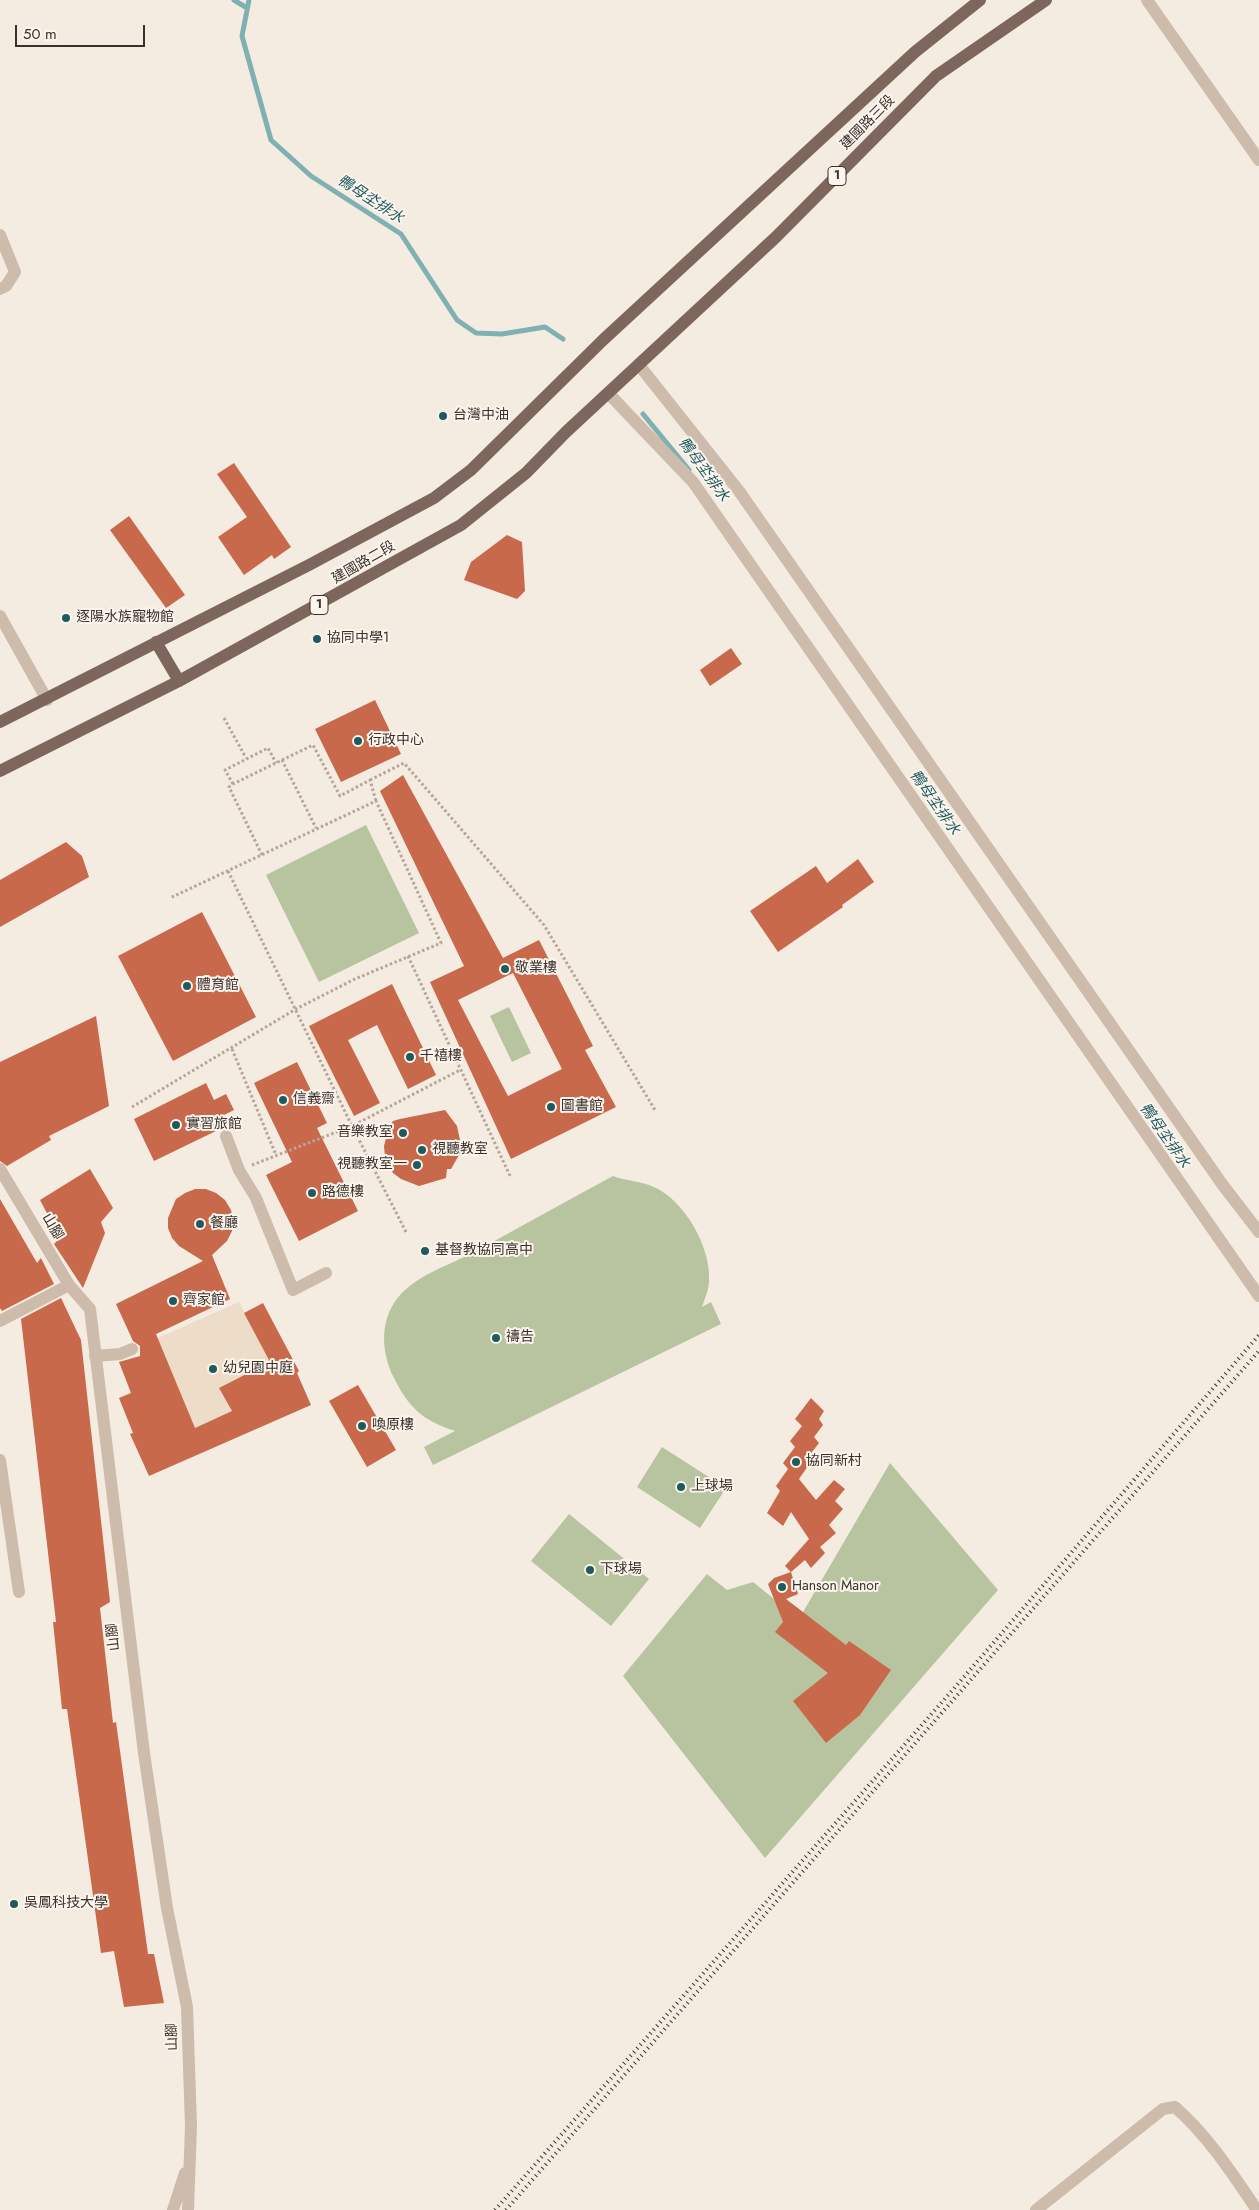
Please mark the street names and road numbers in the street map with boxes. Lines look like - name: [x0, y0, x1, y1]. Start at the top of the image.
- street label: 建國路三段: [837, 92, 899, 154]
- road number: 1: [828, 167, 846, 186]
- street label: 建國路二段: [329, 538, 399, 588]
- road number: 1: [310, 596, 328, 614]
- street label: 山腳: [38, 1211, 66, 1243]
- street label: 山腳: [104, 1622, 124, 1652]
- street label: 山腳: [164, 2023, 182, 2051]

